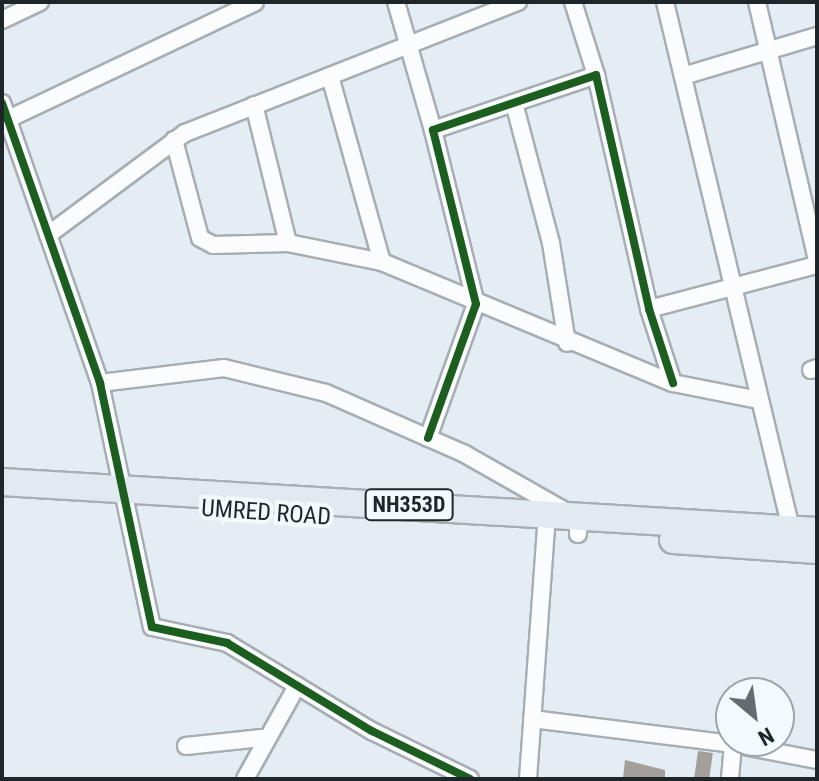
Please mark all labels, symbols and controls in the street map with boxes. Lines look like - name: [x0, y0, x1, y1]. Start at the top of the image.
- road number: NH353D: [363, 487, 455, 523]
- street label: UMRED ROAD: [200, 494, 332, 532]
- north arrow: [715, 677, 795, 757]
- text: N: [754, 722, 778, 751]

